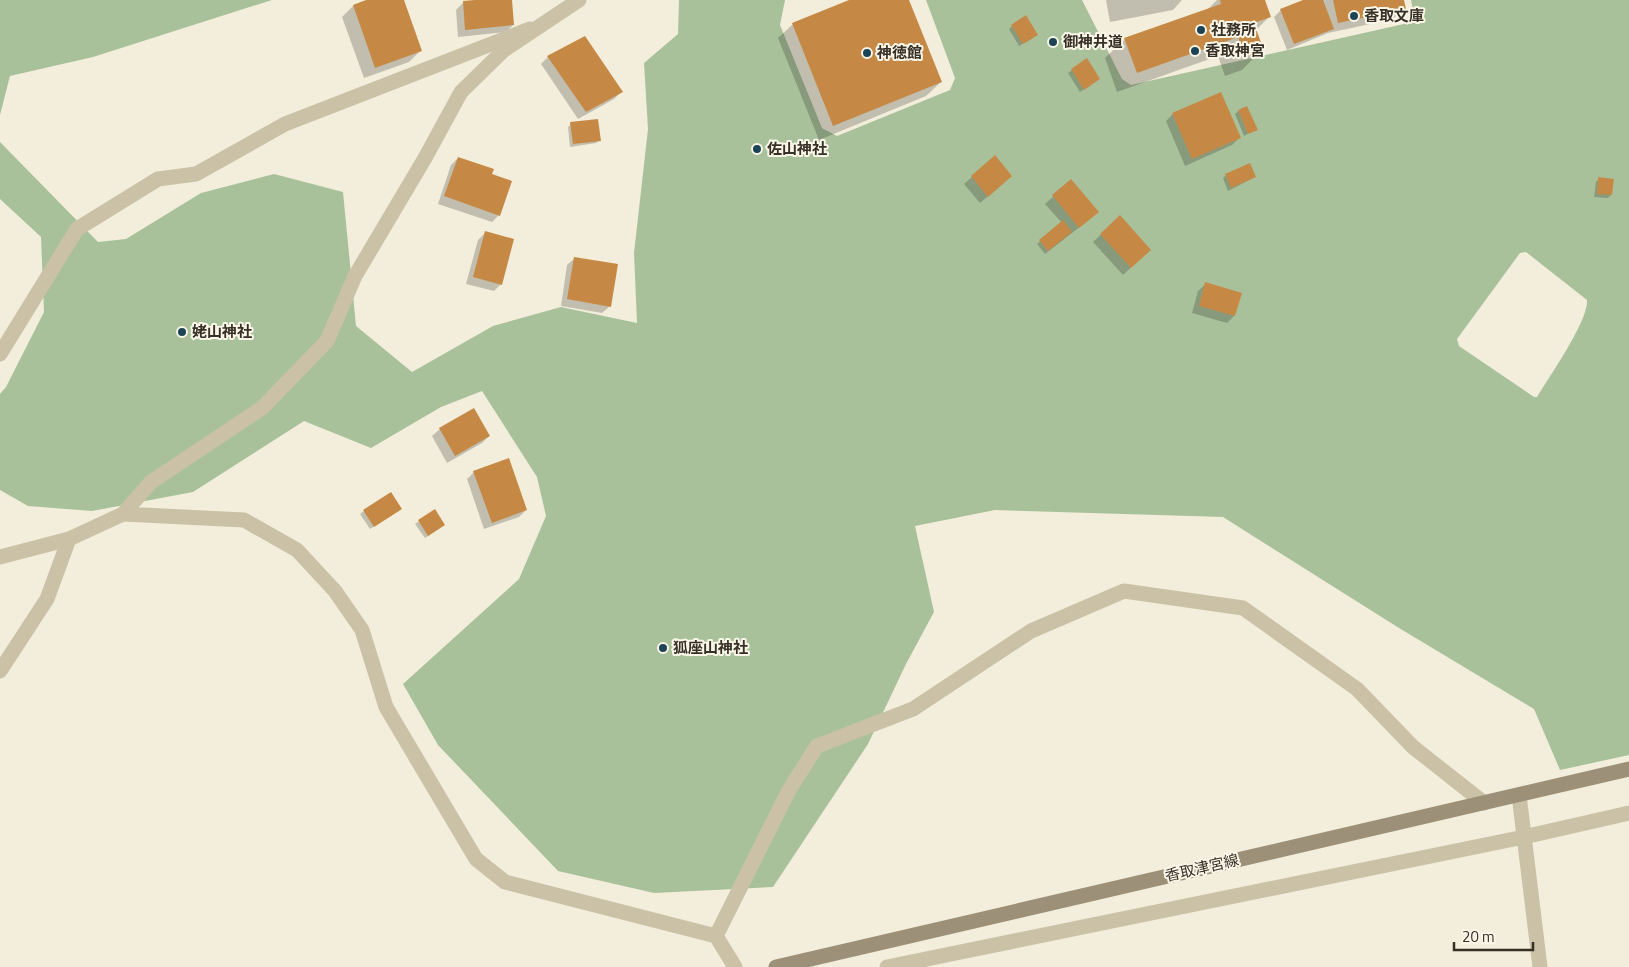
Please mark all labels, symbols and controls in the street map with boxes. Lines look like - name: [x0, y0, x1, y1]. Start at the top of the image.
- place label: 香取文庫: [1364, 4, 1424, 27]
- marker: 香取文庫: [1348, 10, 1360, 22]
- place label: 社務所: [1211, 18, 1256, 41]
- marker: 社務所: [1195, 24, 1207, 36]
- place label: 御神井道: [1063, 30, 1123, 53]
- marker: 御神井道: [1047, 36, 1059, 48]
- place label: 香取神宮: [1205, 39, 1265, 62]
- place label: 神徳館: [876, 41, 922, 64]
- marker: 香取神宮: [1189, 45, 1201, 57]
- marker: 神徳館: [861, 47, 873, 59]
- place label: 佐山神社: [767, 137, 827, 160]
- marker: 佐山神社: [751, 143, 763, 155]
- place label: 姥山神社: [192, 320, 252, 343]
- marker: 姥山神社: [176, 326, 188, 338]
- place label: 狐座山神社: [673, 636, 748, 659]
- marker: 狐座山神社: [657, 642, 669, 654]
- street label: 香取津宮線: [1163, 848, 1241, 887]
- scale bar: [1454, 920, 1533, 952]
- text: 20 m: [1462, 925, 1495, 948]

